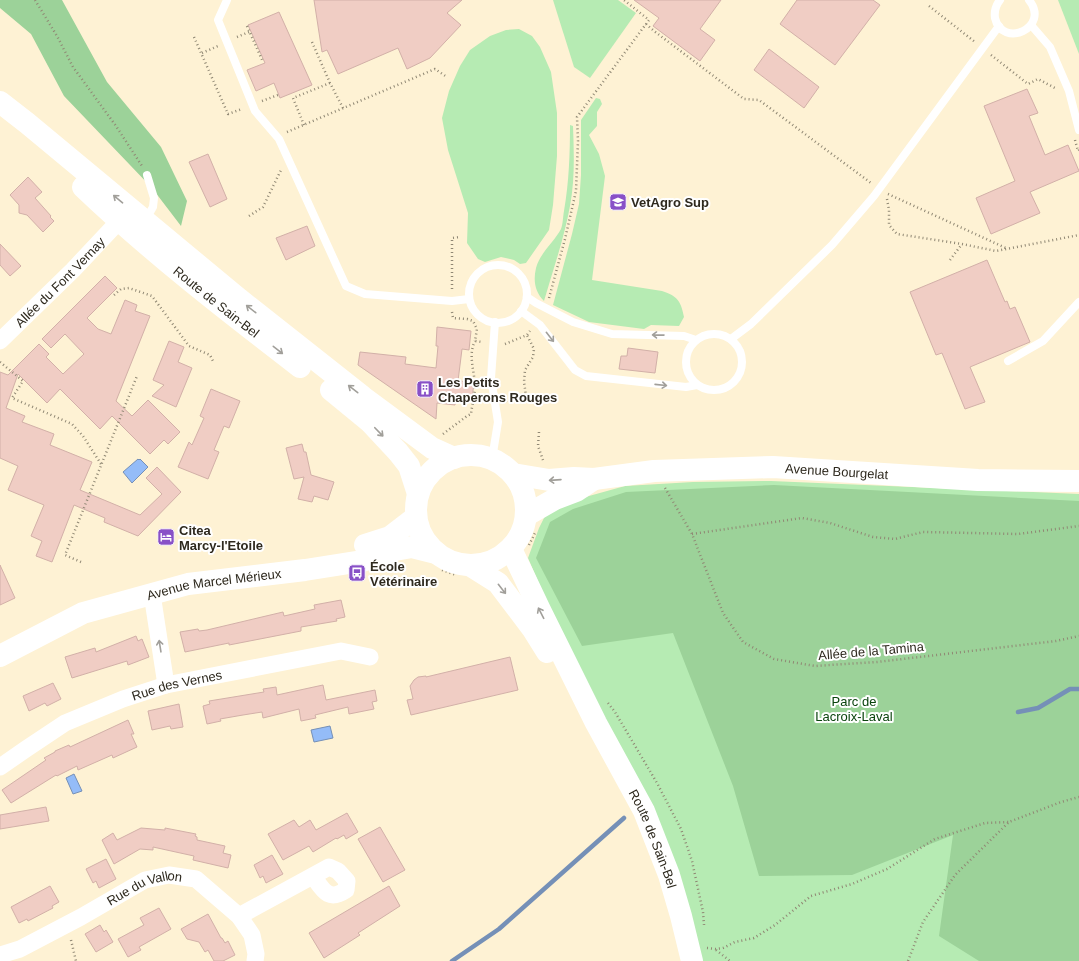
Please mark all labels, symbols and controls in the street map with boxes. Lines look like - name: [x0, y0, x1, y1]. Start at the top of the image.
- school or university icon: VetAgro Sup: [608, 192, 628, 212]
- one-way arrow: [113, 194, 124, 203]
- place label: VetAgro Sup: [631, 195, 709, 210]
- street label: Allée du Font Vernay: [12, 233, 108, 330]
- street label: Route de Sain-Bel: [171, 263, 263, 340]
- one-way arrow: [245, 304, 256, 313]
- one-way arrow: [651, 331, 664, 339]
- one-way arrow: [545, 332, 554, 343]
- one-way arrow: [273, 345, 284, 354]
- place label: Les Petits Chaperons Rouges: [438, 375, 557, 405]
- building icon: Les Petits Chaperons Rouges: [415, 379, 435, 399]
- one-way arrow: [654, 381, 667, 388]
- one-way arrow: [347, 385, 358, 393]
- one-way arrow: [374, 427, 384, 437]
- street label: Avenue Bourgelat: [785, 460, 889, 482]
- one-way arrow: [549, 476, 562, 483]
- place label: Citea Marcy-l'Etoile: [179, 523, 263, 553]
- hotel icon: Citea Marcy-l'Etoile: [156, 527, 176, 547]
- place label: École Vétérinaire: [370, 559, 437, 589]
- bus stop icon: École Vétérinaire: [347, 563, 367, 583]
- street label: Avenue Marcel Mérieux: [145, 565, 283, 603]
- one-way arrow: [498, 583, 506, 594]
- one-way arrow: [537, 607, 545, 619]
- street label: Allée de la Tamina: [818, 639, 925, 663]
- one-way arrow: [156, 640, 164, 653]
- street label: Rue des Vernes: [130, 667, 224, 703]
- park label: Parc de Lacroix-Laval: [815, 694, 893, 724]
- street label: Route de Sain-Bel: [626, 787, 680, 890]
- street label: Rue du Vallon: [104, 867, 183, 908]

